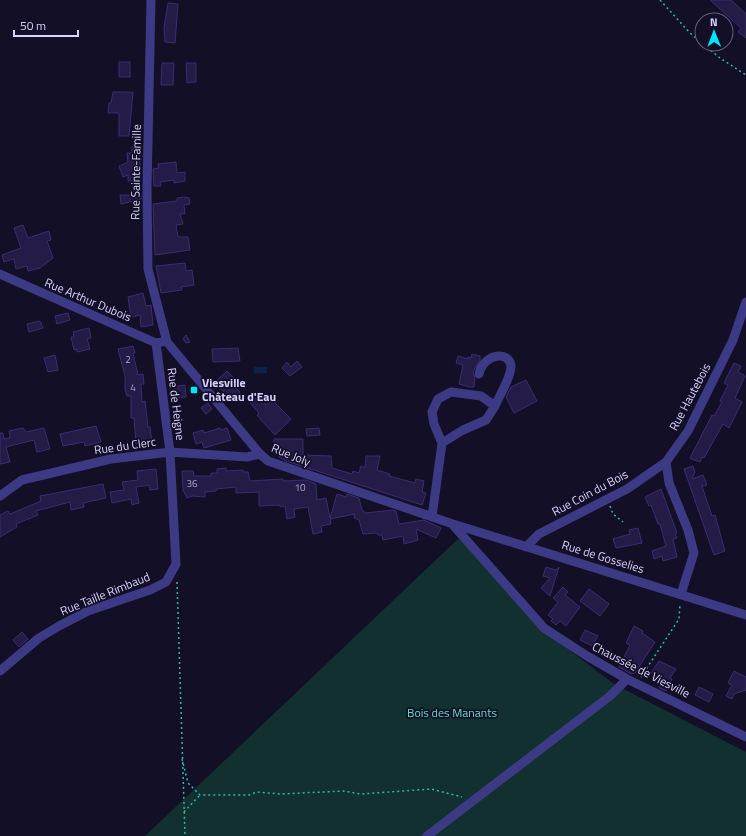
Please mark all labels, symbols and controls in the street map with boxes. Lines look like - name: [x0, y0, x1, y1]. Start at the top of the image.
- scale bar: [14, 12, 78, 38]
- north arrow: [694, 12, 734, 52]
- text: N: [710, 14, 718, 30]
- text: 50 m: [20, 16, 46, 35]
- street label: Rue Sainte-Famille: [125, 124, 146, 220]
- street label: Rue Arthur Dubois: [42, 273, 135, 327]
- house number: 2: [125, 352, 131, 367]
- street label: Rue Hautebois: [664, 359, 716, 434]
- street label: Rue de Heigne: [163, 367, 190, 441]
- place label: Viesville Château d'Eau: [202, 373, 276, 406]
- house number: 4: [130, 380, 136, 395]
- marker: Viesville Château d'Eau: [189, 385, 199, 395]
- street label: Rue du Clerc: [93, 432, 157, 459]
- street label: Rue Joly: [269, 438, 314, 471]
- street label: Rue Coin du Bois: [548, 464, 632, 521]
- house number: 36: [186, 476, 198, 491]
- house number: 10: [294, 480, 306, 495]
- street label: Rue de Gosselies: [560, 535, 647, 578]
- street label: Rue Taille Rimbaud: [57, 567, 153, 620]
- street label: Chaussée de Viesville: [589, 637, 693, 702]
- park label: Bois des Manants: [407, 703, 497, 722]

